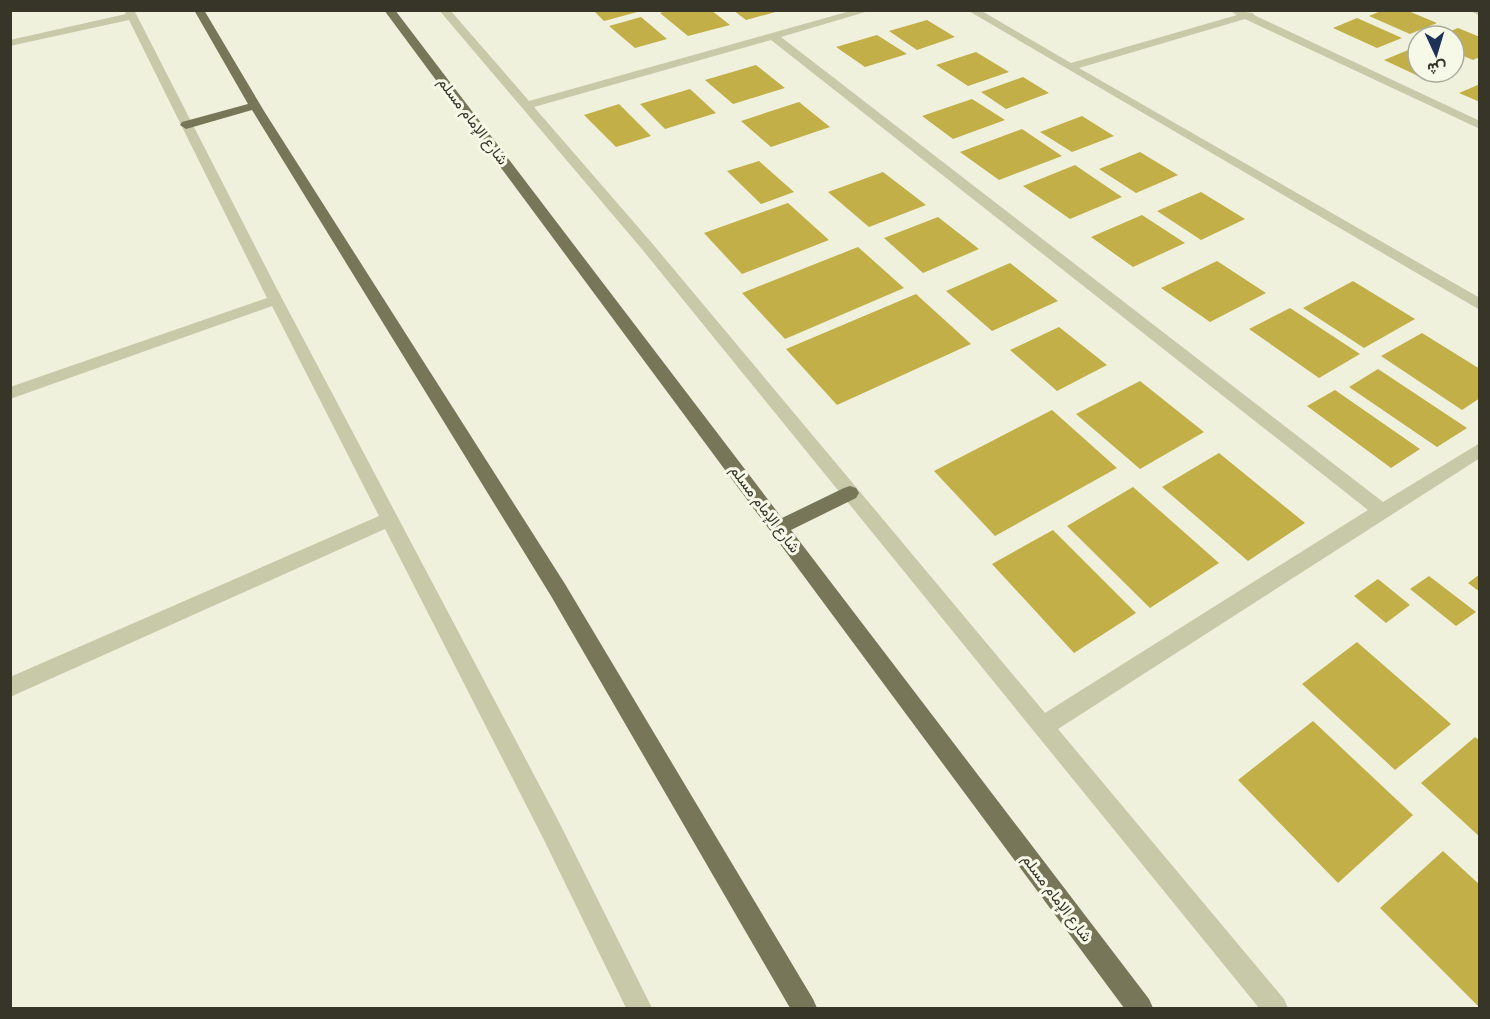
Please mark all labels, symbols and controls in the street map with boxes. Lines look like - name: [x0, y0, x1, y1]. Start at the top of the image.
- north arrow: [1406, 24, 1466, 84]
- text: ش: [1427, 58, 1447, 79]
- street label: شارع الإمام مسلم: [433, 74, 512, 170]
- street label: شارع الإمام مسلم: [725, 462, 804, 558]
- street label: شارع الإمام مسلم: [1017, 851, 1096, 947]

